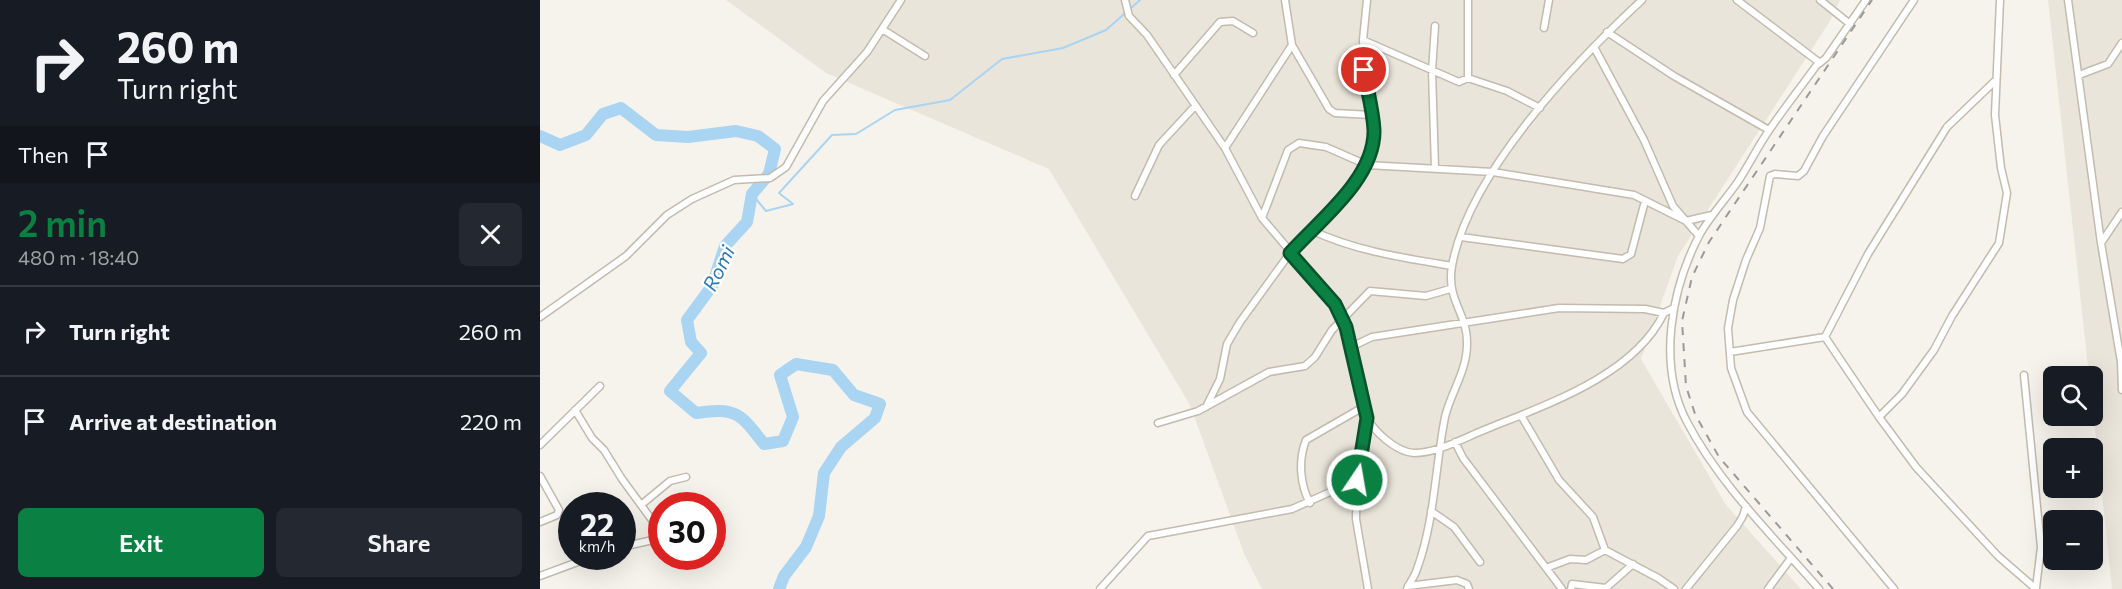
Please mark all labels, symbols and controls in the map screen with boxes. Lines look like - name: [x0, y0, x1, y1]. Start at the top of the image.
- text: 260 m: [117, 20, 239, 72]
- icon: right: [18, 24, 96, 102]
- pin: [1338, 44, 1389, 95]
- icon: arrive: [1347, 53, 1380, 86]
- text: Turn right: [117, 72, 237, 105]
- icon: arrive: [81, 138, 114, 171]
- text: Then: [18, 141, 69, 168]
- text: 2 min: [18, 200, 107, 244]
- button: close: [459, 203, 522, 266]
- water label: Romi: [697, 241, 740, 295]
- text: 480 m · 18:40: [18, 245, 139, 269]
- icon: right: [18, 315, 51, 348]
- text: Turn right: [69, 318, 170, 345]
- text: 260 m: [459, 318, 522, 345]
- map controls: [2043, 366, 2103, 570]
- button: search: [2043, 366, 2103, 426]
- icon: arrive: [18, 405, 51, 438]
- text: Arrive at destination: [69, 408, 277, 435]
- text: 220 m: [460, 408, 522, 435]
- button: +: [2043, 438, 2103, 498]
- position arrow: [1325, 448, 1389, 512]
- speed limit sign: 30: [648, 492, 726, 570]
- text: 22: [580, 505, 614, 542]
- button: Exit: [18, 508, 264, 577]
- button: Share: [276, 508, 522, 577]
- button: −: [2043, 510, 2103, 570]
- text: km/h: [579, 537, 615, 555]

